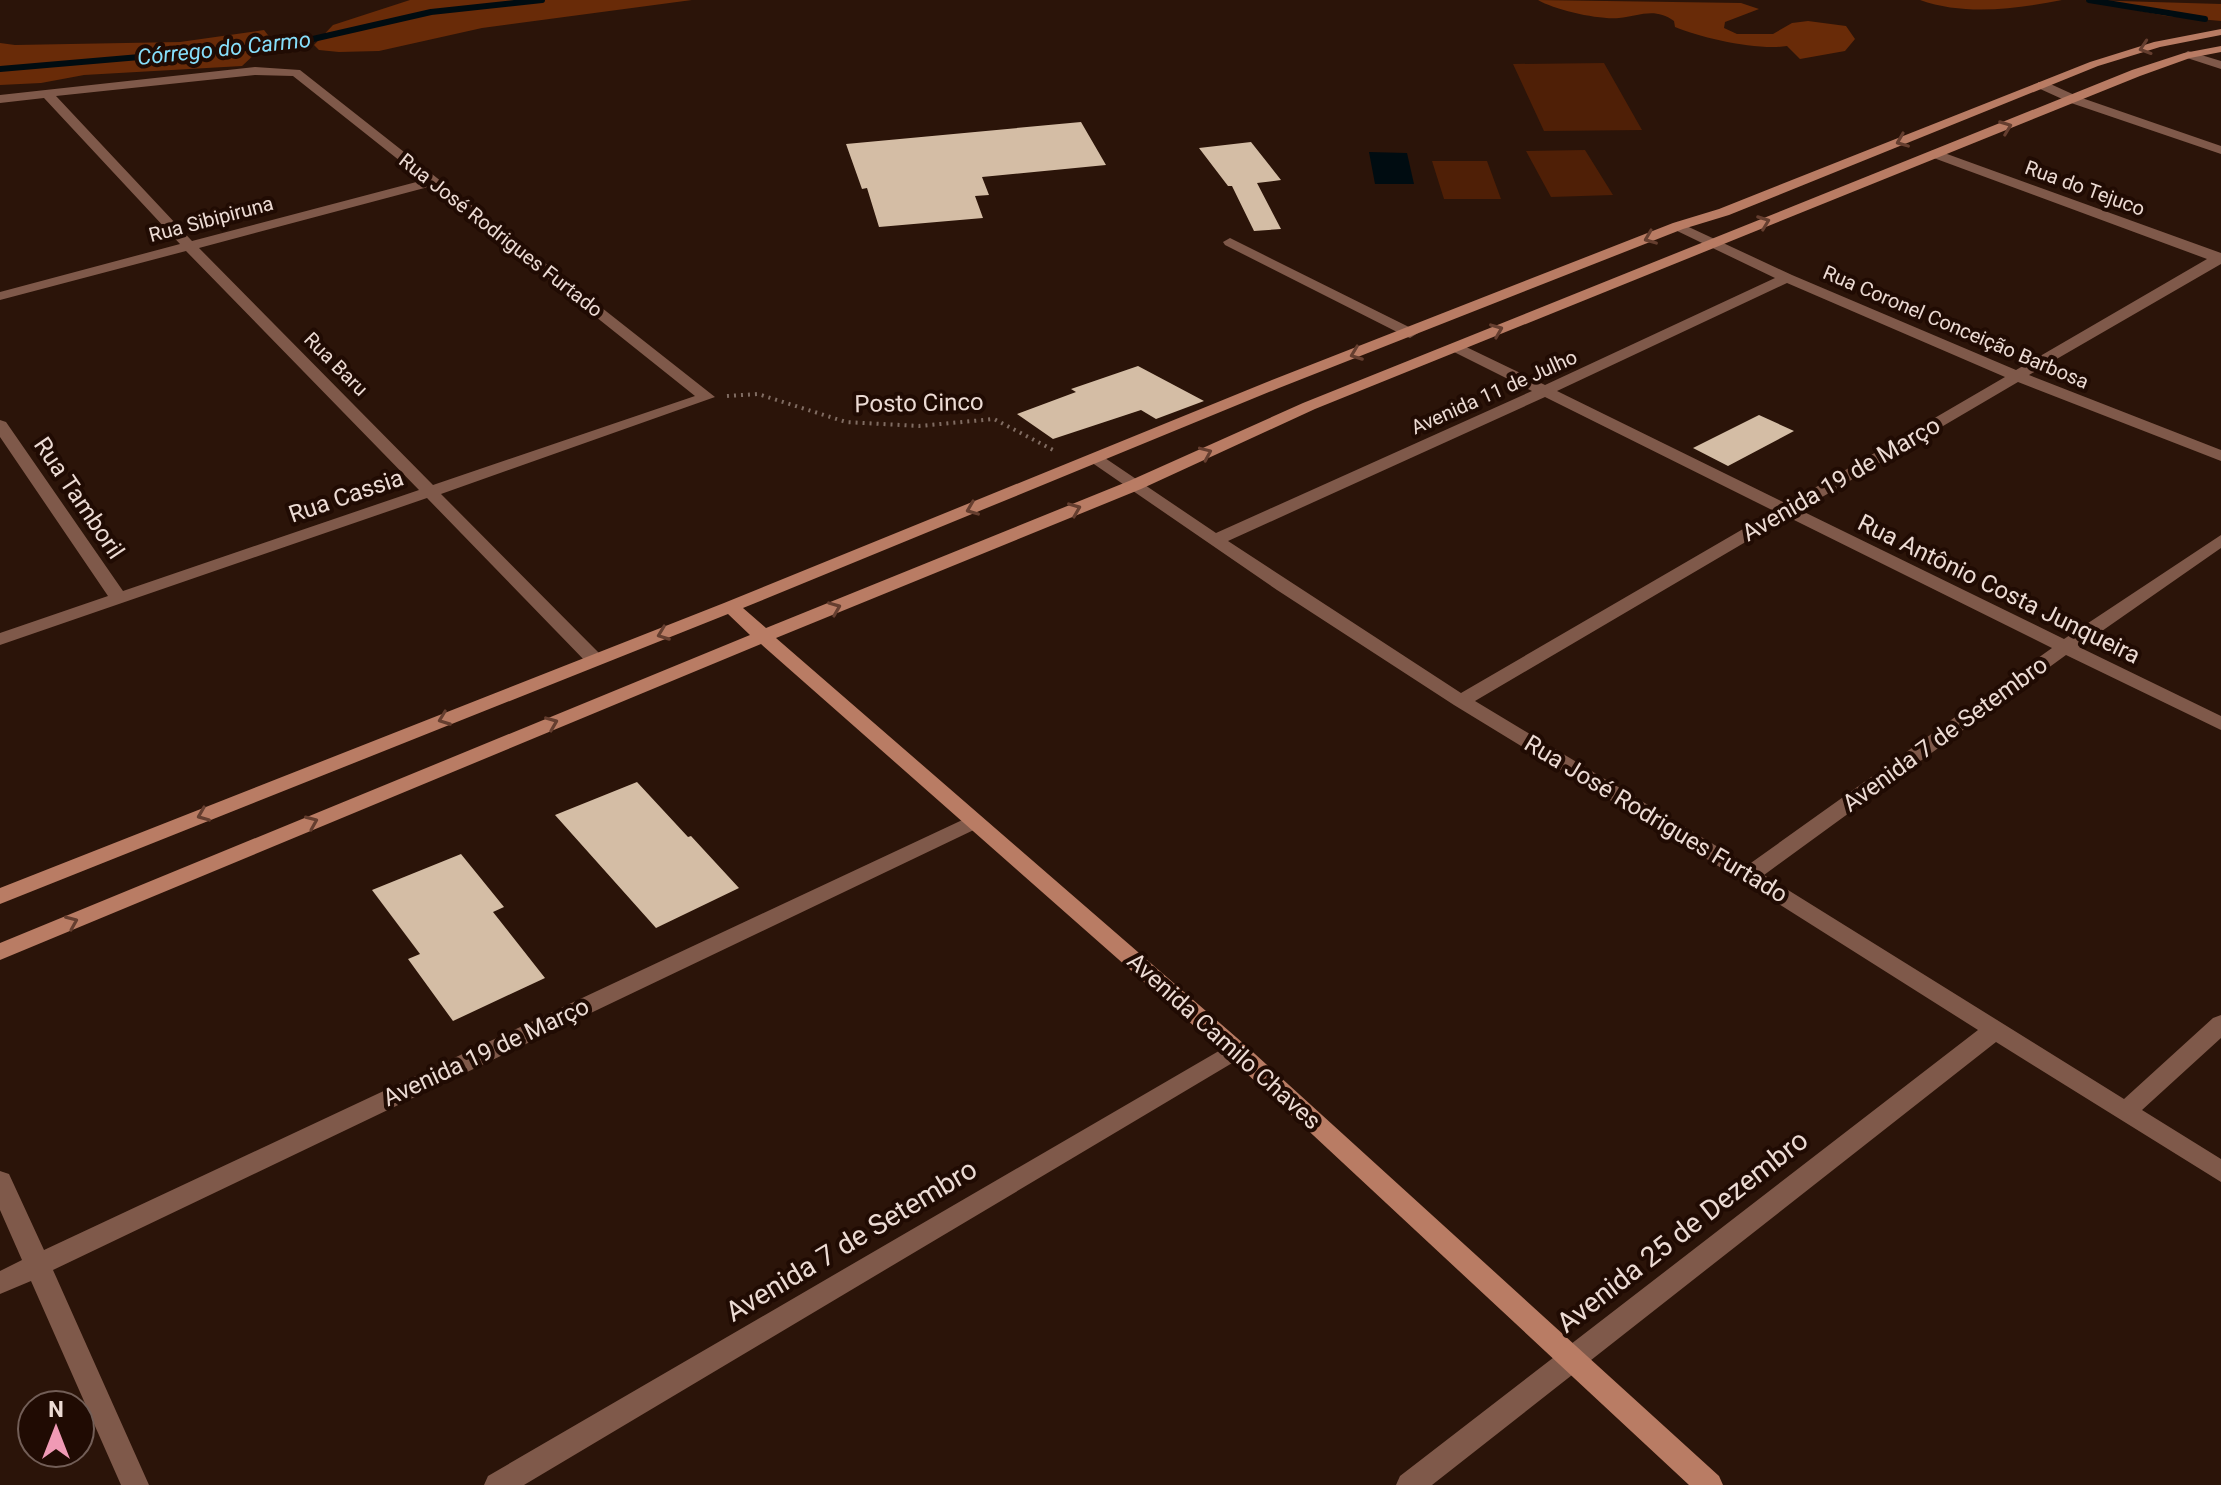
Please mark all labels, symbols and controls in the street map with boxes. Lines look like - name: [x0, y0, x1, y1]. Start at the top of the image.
- water label: Córrego do Carmo: [136, 27, 312, 70]
- one-way arrow: [2139, 39, 2152, 55]
- one-way arrow: [1998, 120, 2012, 137]
- one-way arrow: [1896, 131, 1910, 148]
- street label: Rua José Rodrigues Furtado: [394, 148, 608, 322]
- street label: Rua do Tejuco: [2022, 155, 2148, 221]
- street label: Rua Sibipiruna: [146, 191, 276, 247]
- one-way arrow: [1756, 215, 1770, 232]
- one-way arrow: [1644, 228, 1658, 244]
- street label: Rua Coronel Conceição Barbosa: [1820, 260, 2092, 394]
- one-way arrow: [1489, 323, 1503, 340]
- street label: Rua Baru: [299, 327, 373, 401]
- one-way arrow: [1350, 344, 1364, 361]
- street label: Avenida 11 de Julho: [1407, 345, 1581, 439]
- street label: Posto Cinco: [854, 388, 984, 418]
- street label: Avenida 19 de Março: [1737, 411, 1945, 547]
- street label: Rua Tamboril: [28, 432, 130, 564]
- one-way arrow: [1198, 447, 1212, 463]
- street label: Rua Cassia: [285, 463, 407, 529]
- one-way arrow: [966, 499, 980, 516]
- one-way arrow: [1067, 503, 1081, 519]
- street label: Rua Antônio Costa Junqueira: [1853, 508, 2145, 670]
- one-way arrow: [827, 601, 841, 617]
- one-way arrow: [657, 624, 671, 641]
- street label: Avenida 7 de Setembro: [1837, 650, 2053, 818]
- one-way arrow: [438, 709, 452, 726]
- one-way arrow: [544, 716, 558, 732]
- street label: Rua José Rodrigues Furtado: [1519, 729, 1793, 909]
- one-way arrow: [197, 805, 211, 822]
- one-way arrow: [304, 815, 318, 832]
- one-way arrow: [64, 915, 78, 932]
- street label: Avenida Camilo Chaves: [1122, 947, 1326, 1135]
- street label: Avenida 19 de Março: [378, 992, 594, 1112]
- street label: Avenida 25 de Dezembro: [1550, 1123, 1814, 1340]
- street label: Avenida 7 de Setembro: [720, 1152, 983, 1329]
- north arrow: [16, 1389, 96, 1469]
- text: N: [48, 1397, 64, 1422]

